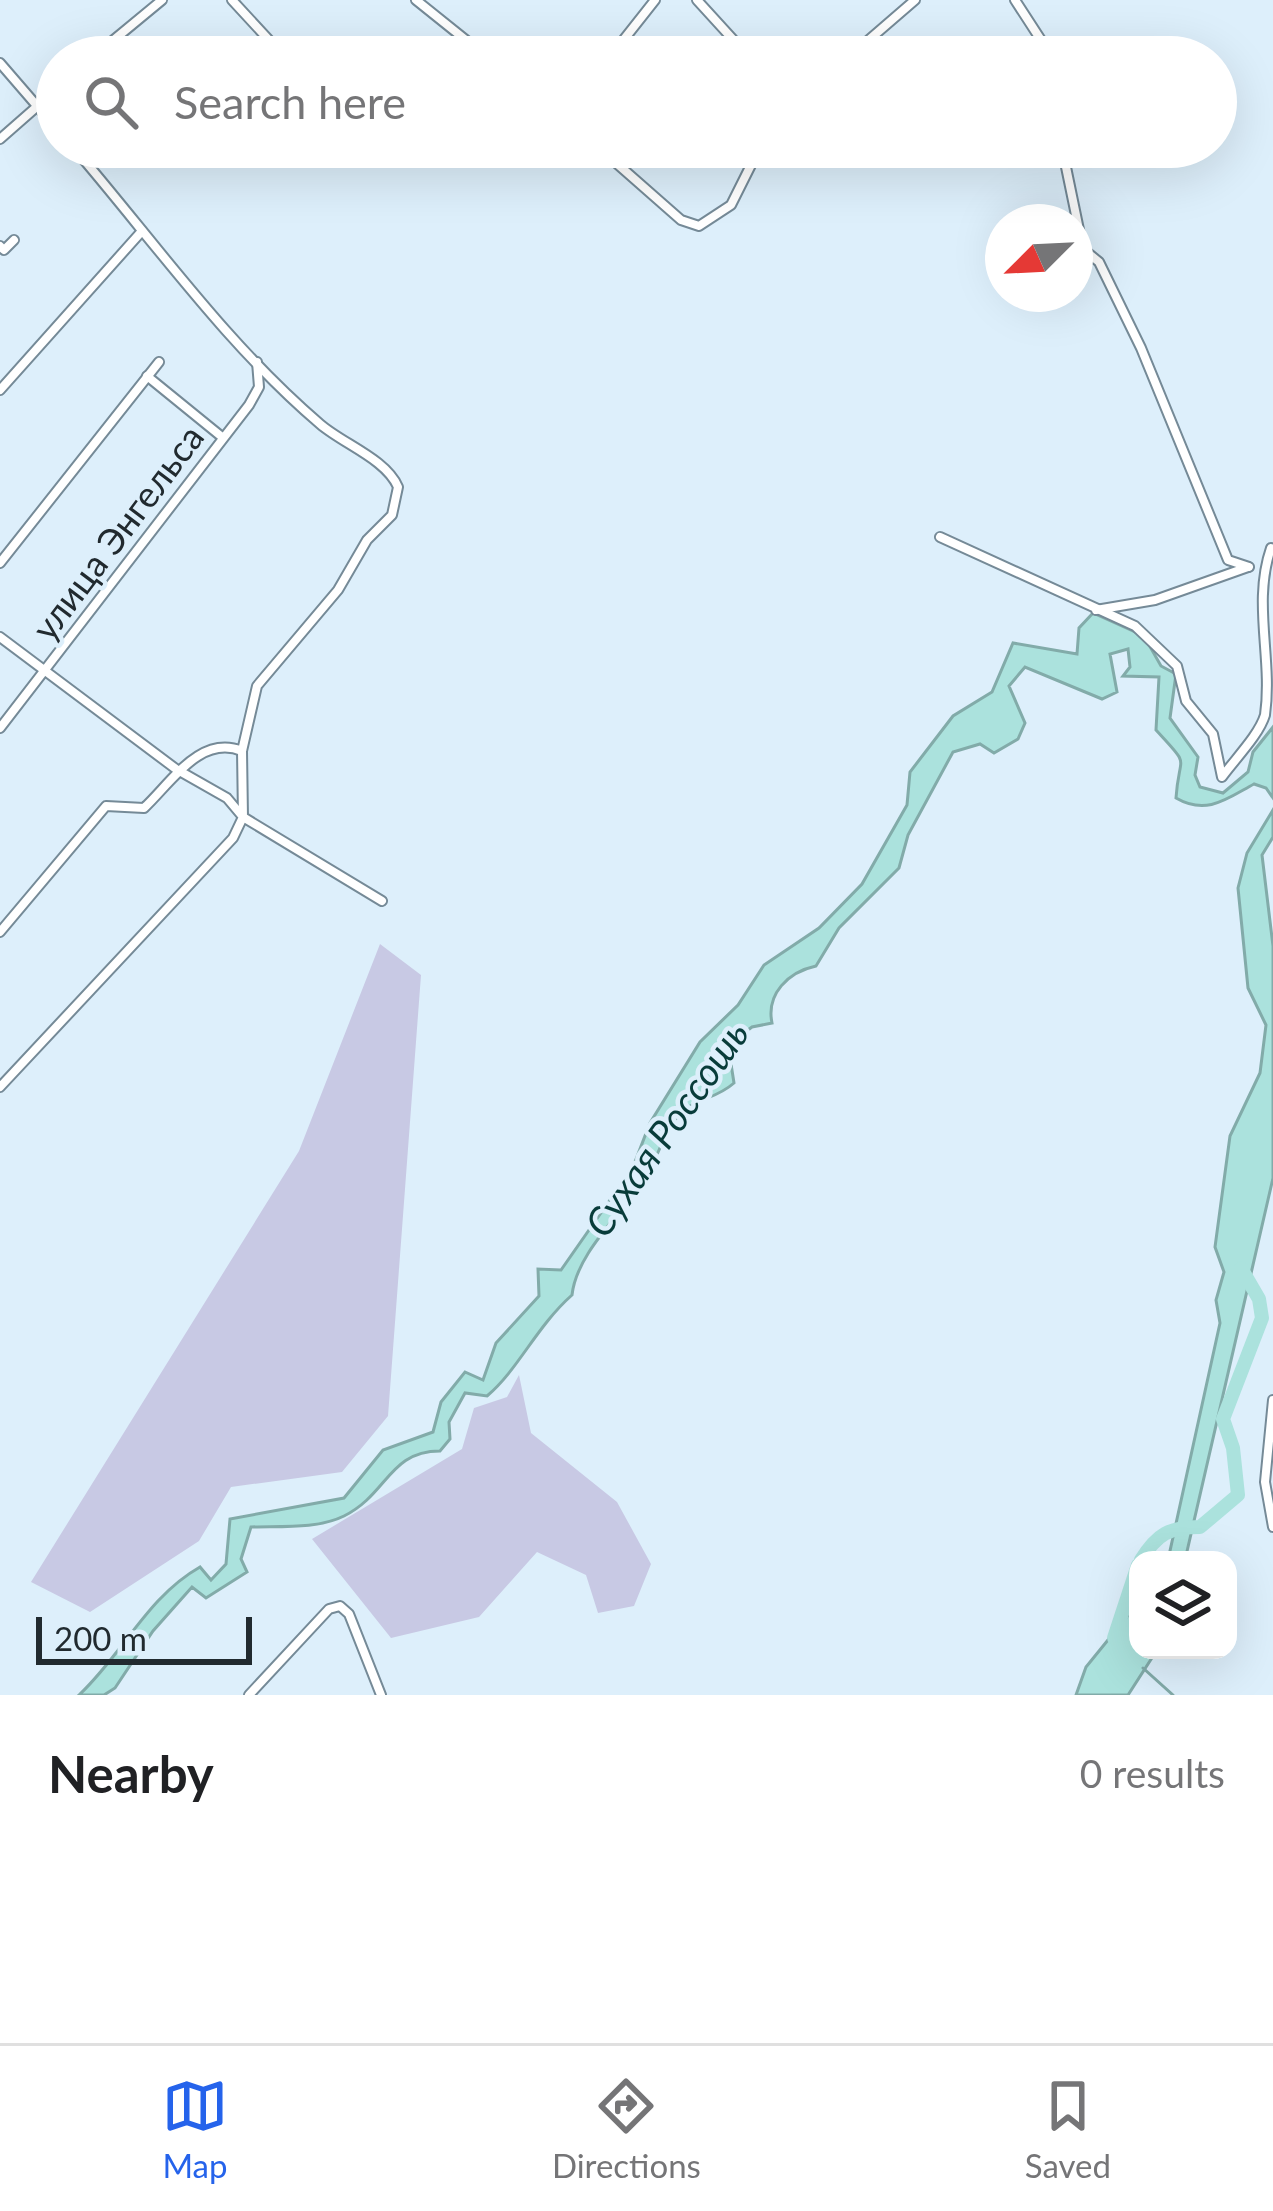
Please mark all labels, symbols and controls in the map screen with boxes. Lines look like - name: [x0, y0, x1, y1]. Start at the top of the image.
- search box: [36, 36, 1237, 168]
- icon: search: [78, 69, 144, 135]
- text: Search here: [174, 75, 406, 129]
- north arrow: [985, 204, 1093, 312]
- street label: улица Энгельса: [22, 416, 212, 648]
- water label: Сухая Россошь: [575, 1011, 757, 1245]
- map controls: [1129, 1551, 1237, 1659]
- button: layers: [1129, 1551, 1237, 1659]
- scale bar: [36, 1611, 252, 1664]
- text: 200 m: [54, 1618, 147, 1658]
- text: Nearby: [48, 1743, 214, 1804]
- text: 0 results: [1080, 1750, 1225, 1796]
- tab: Map: [162, 2073, 228, 2185]
- tab: Directions: [552, 2073, 701, 2185]
- tab: Saved: [1025, 2073, 1111, 2185]

